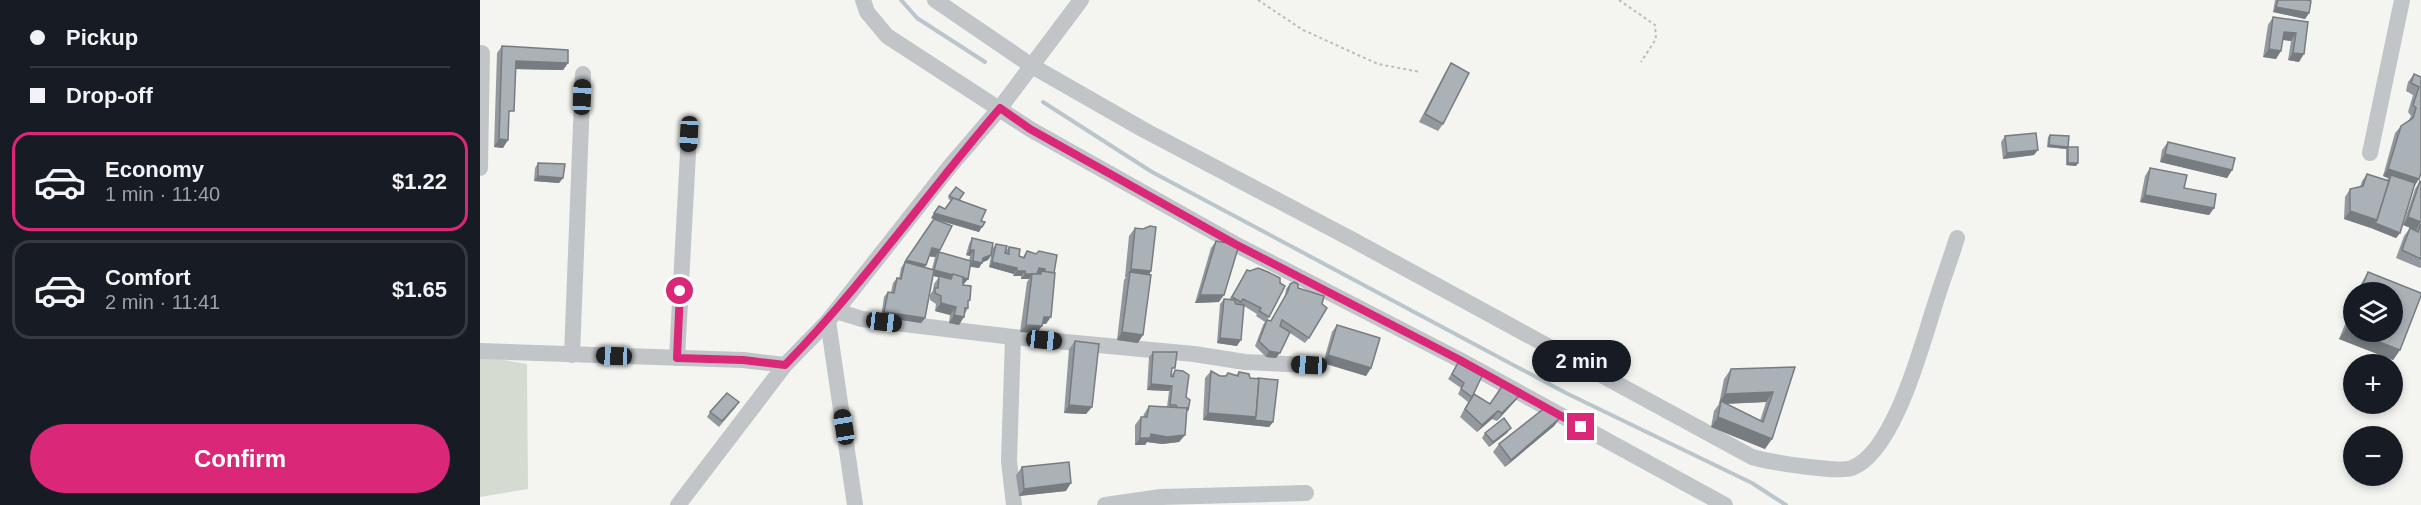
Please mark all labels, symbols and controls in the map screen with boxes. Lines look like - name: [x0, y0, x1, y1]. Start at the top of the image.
- text: Pickup: [66, 25, 138, 50]
- car: [572, 79, 592, 115]
- text: Drop-off: [66, 83, 153, 108]
- car: [679, 116, 699, 152]
- icon: car: [33, 155, 87, 209]
- text: Economy: [105, 157, 204, 182]
- text: $1.22: [392, 169, 447, 194]
- text: 1 min · 11:40: [105, 183, 220, 205]
- icon: car: [33, 263, 87, 317]
- text: Comfort: [105, 265, 191, 290]
- text: $1.65: [392, 277, 447, 302]
- route start: [666, 277, 693, 304]
- map controls: [2343, 282, 2403, 486]
- button: layers: [2343, 282, 2403, 342]
- text: 2 min · 11:41: [105, 291, 220, 313]
- car: [865, 311, 903, 333]
- car: [1025, 329, 1063, 351]
- callout: 2 min: [1532, 340, 1630, 382]
- car: [596, 346, 632, 366]
- text: 2 min: [1555, 350, 1608, 372]
- button: +: [2343, 354, 2403, 414]
- car: [1291, 355, 1327, 375]
- car: [832, 408, 856, 446]
- route end: [1567, 413, 1594, 440]
- button: Confirm: [30, 424, 450, 493]
- button: −: [2343, 426, 2403, 486]

